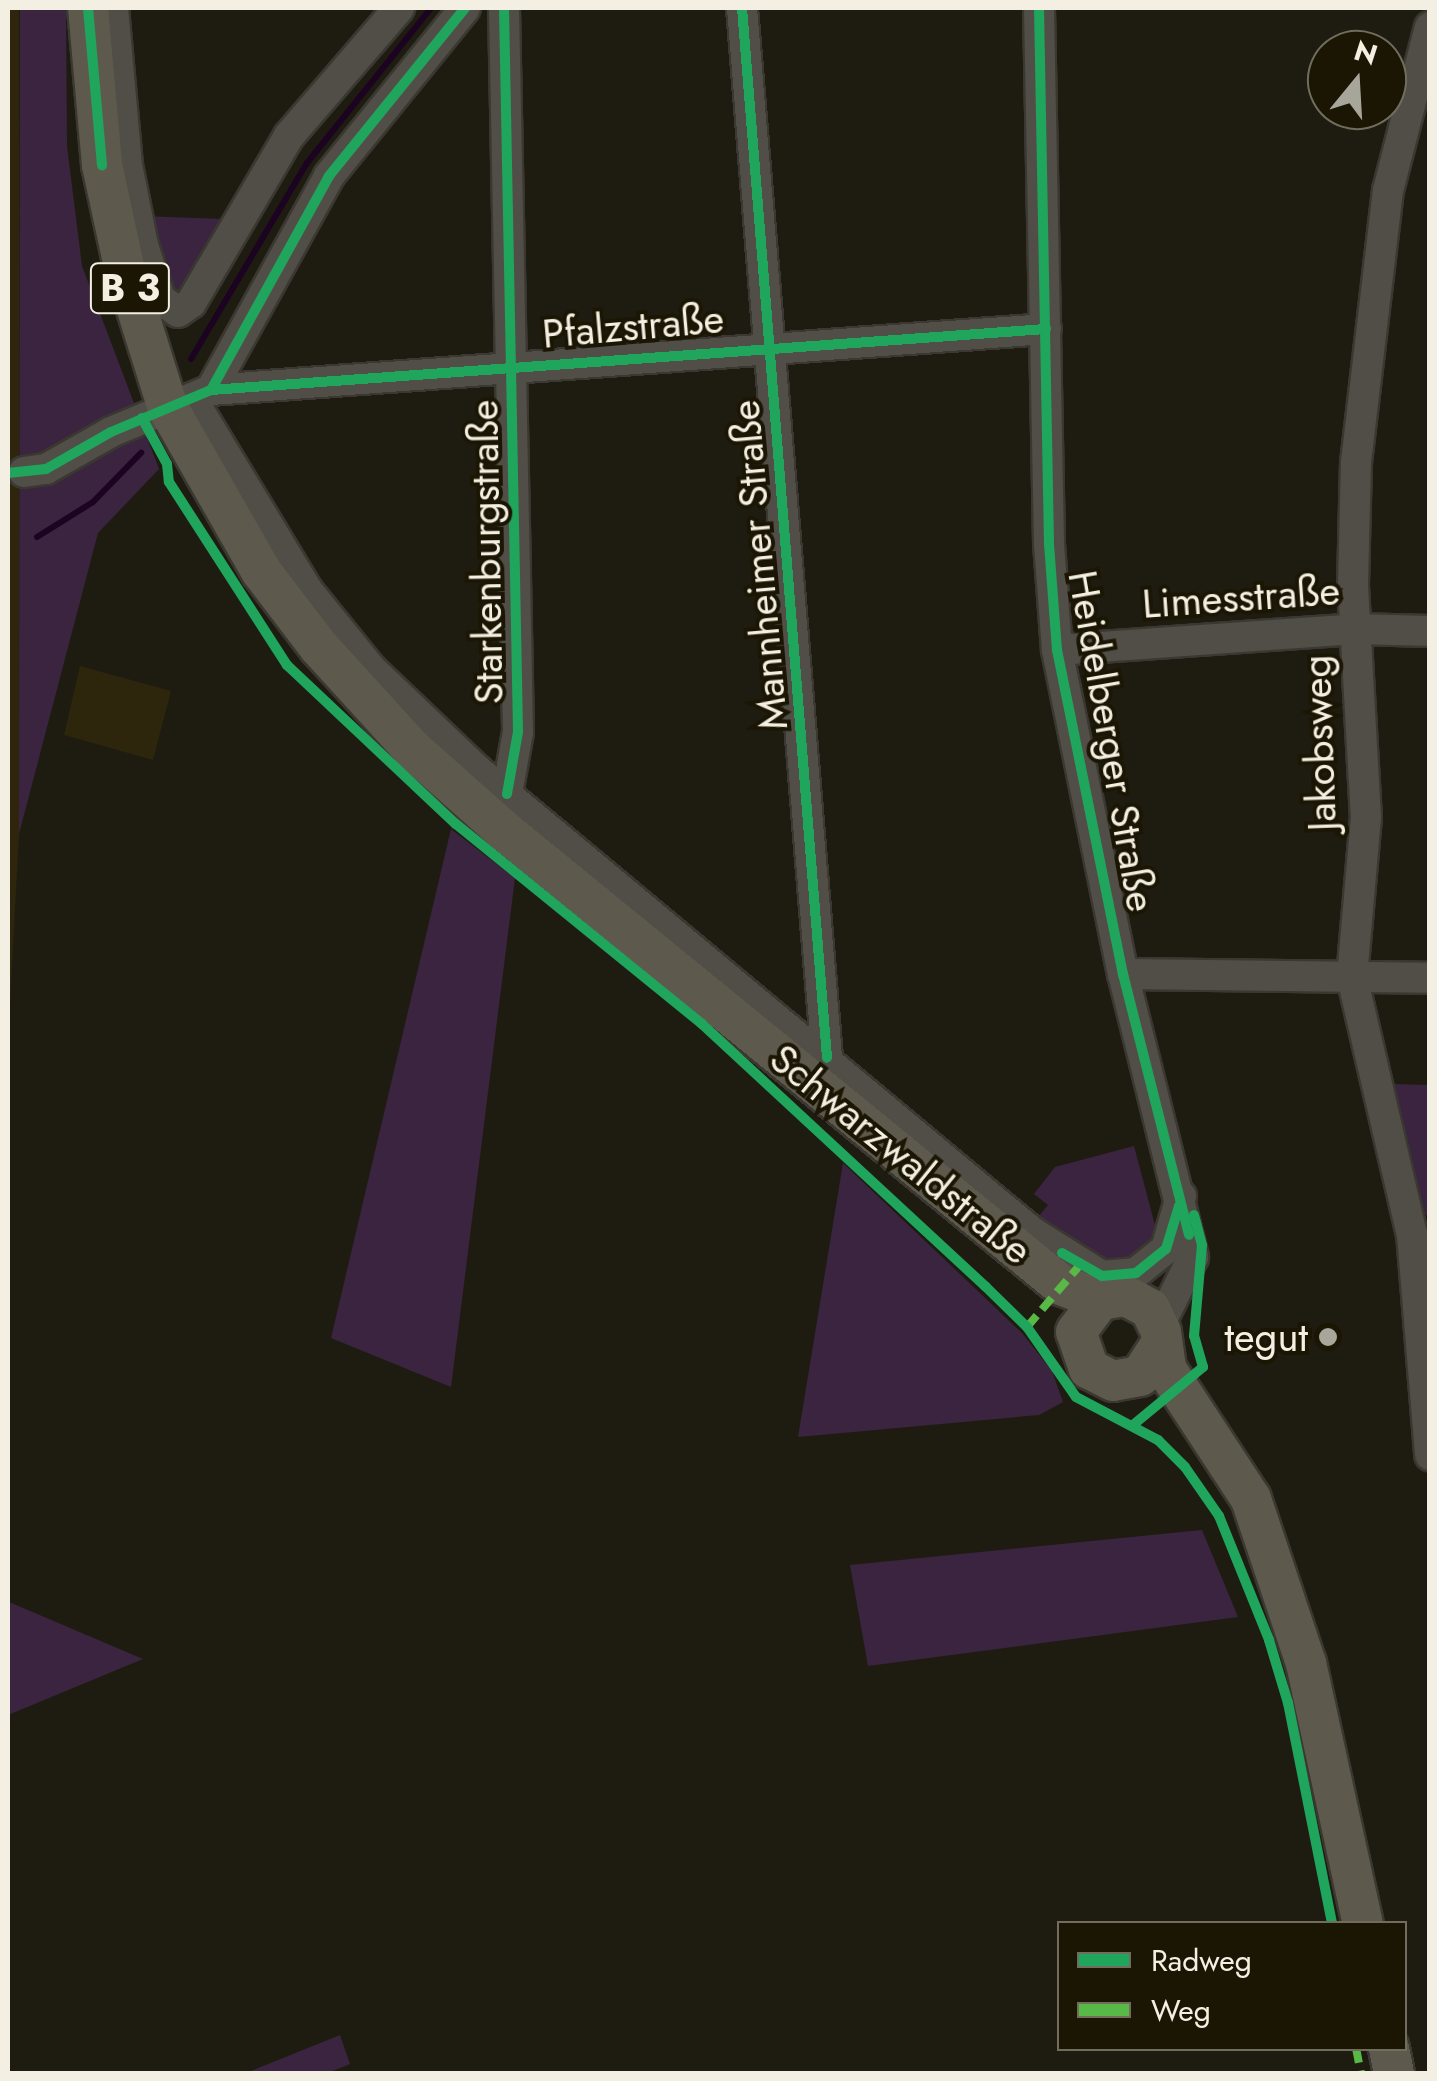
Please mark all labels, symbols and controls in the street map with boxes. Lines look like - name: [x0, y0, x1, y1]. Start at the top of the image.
- north arrow: [1307, 30, 1407, 130]
- text: N: [1349, 30, 1383, 76]
- road number: B 3: [88, 255, 172, 321]
- street label: Pfalzstraße: [540, 294, 726, 358]
- street label: Mannheimer Straße: [721, 398, 797, 732]
- street label: Starkenburgstraße: [459, 399, 513, 705]
- street label: Limesstraße: [1140, 566, 1342, 628]
- street label: Heidelberger Straße: [1058, 567, 1166, 915]
- street label: Jakobsweg: [1292, 654, 1346, 832]
- street label: Schwarzwaldstraße: [761, 1034, 1041, 1274]
- place label: tegut: [1224, 1313, 1308, 1361]
- marker: tegut: [1317, 1326, 1339, 1348]
- legend: [1057, 1921, 1407, 2051]
- text: Radweg: [1151, 1939, 1252, 1982]
- text: Weg: [1151, 1989, 1211, 2032]

